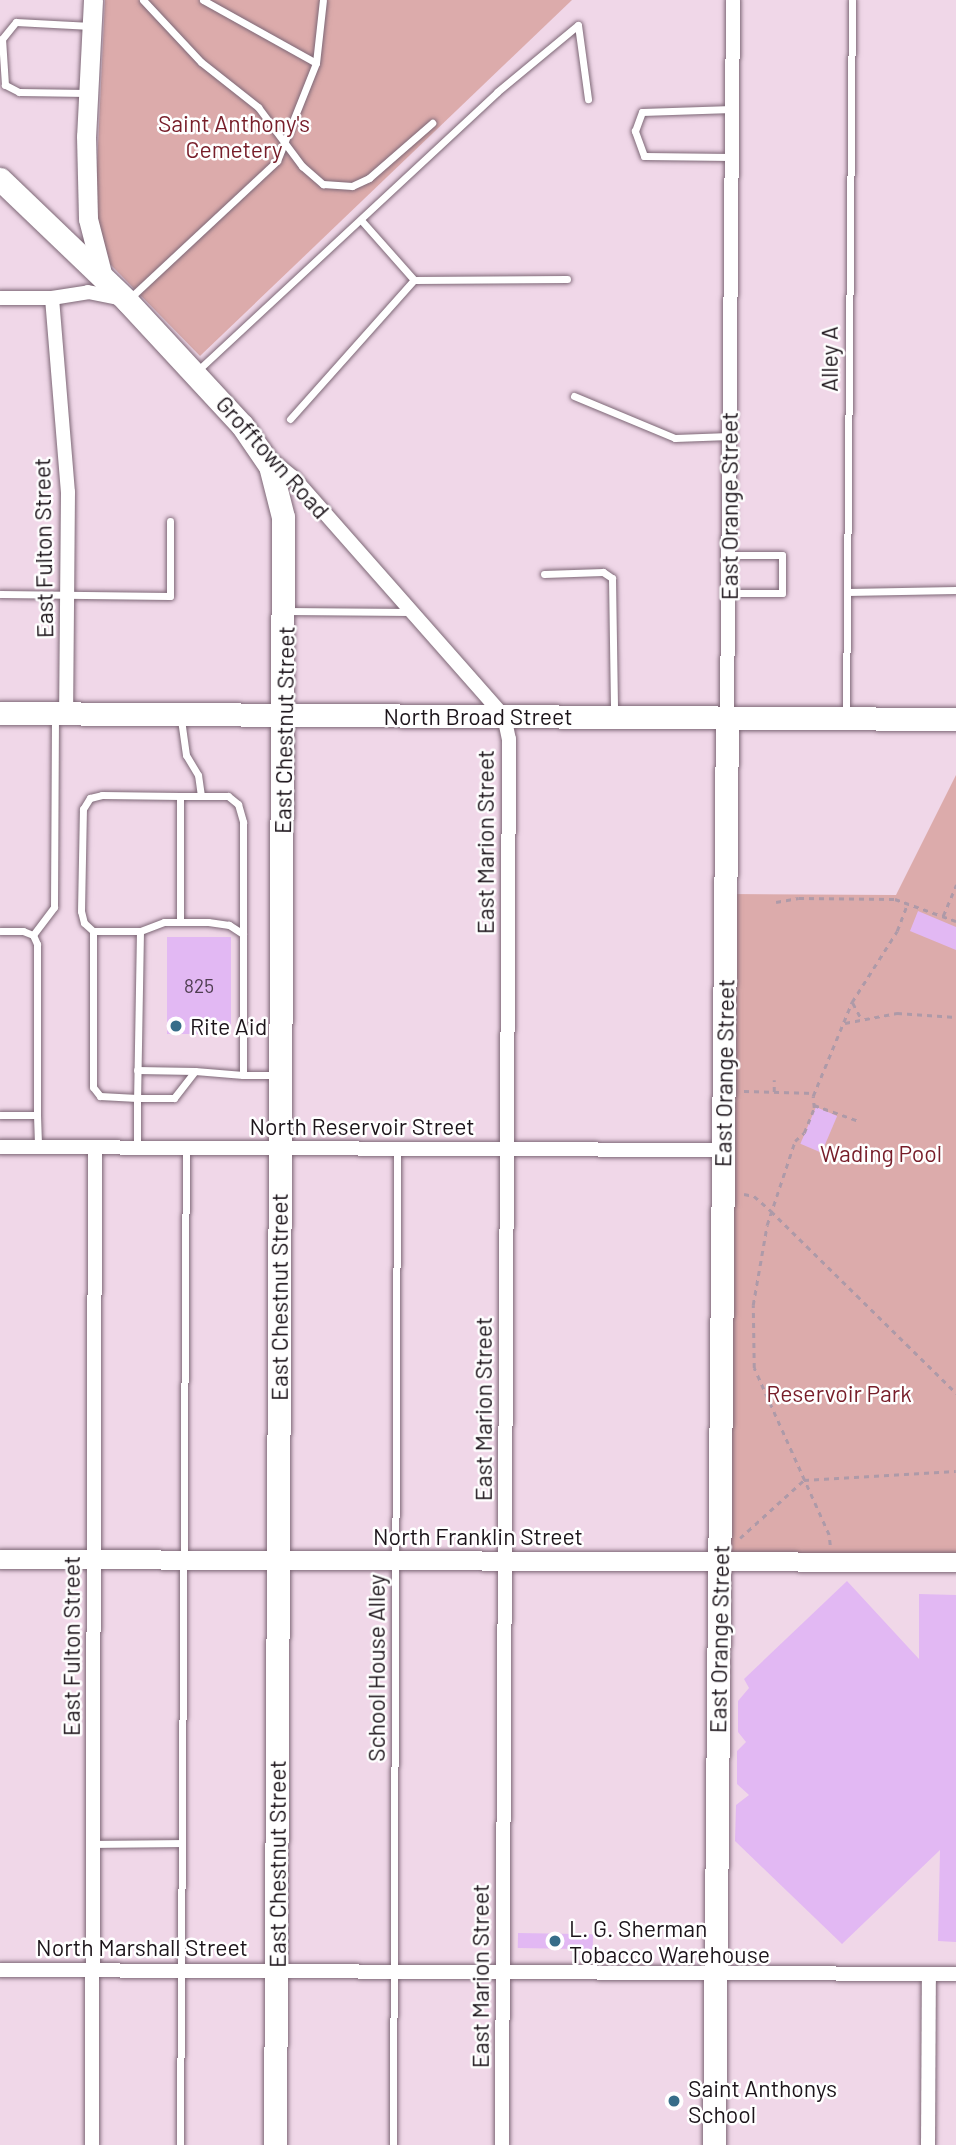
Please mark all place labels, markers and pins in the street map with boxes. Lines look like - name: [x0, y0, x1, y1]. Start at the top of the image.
- place label: Rite Aid: [190, 1012, 267, 1040]
- marker: Rite Aid: [168, 1018, 184, 1034]
- place label: L. G. Sherman Tobacco Warehouse: [569, 1914, 770, 1968]
- marker: L. G. Sherman Tobacco Warehouse: [547, 1933, 563, 1949]
- place label: Saint Anthonys School: [688, 2074, 837, 2128]
- marker: Saint Anthonys School: [666, 2093, 682, 2109]

